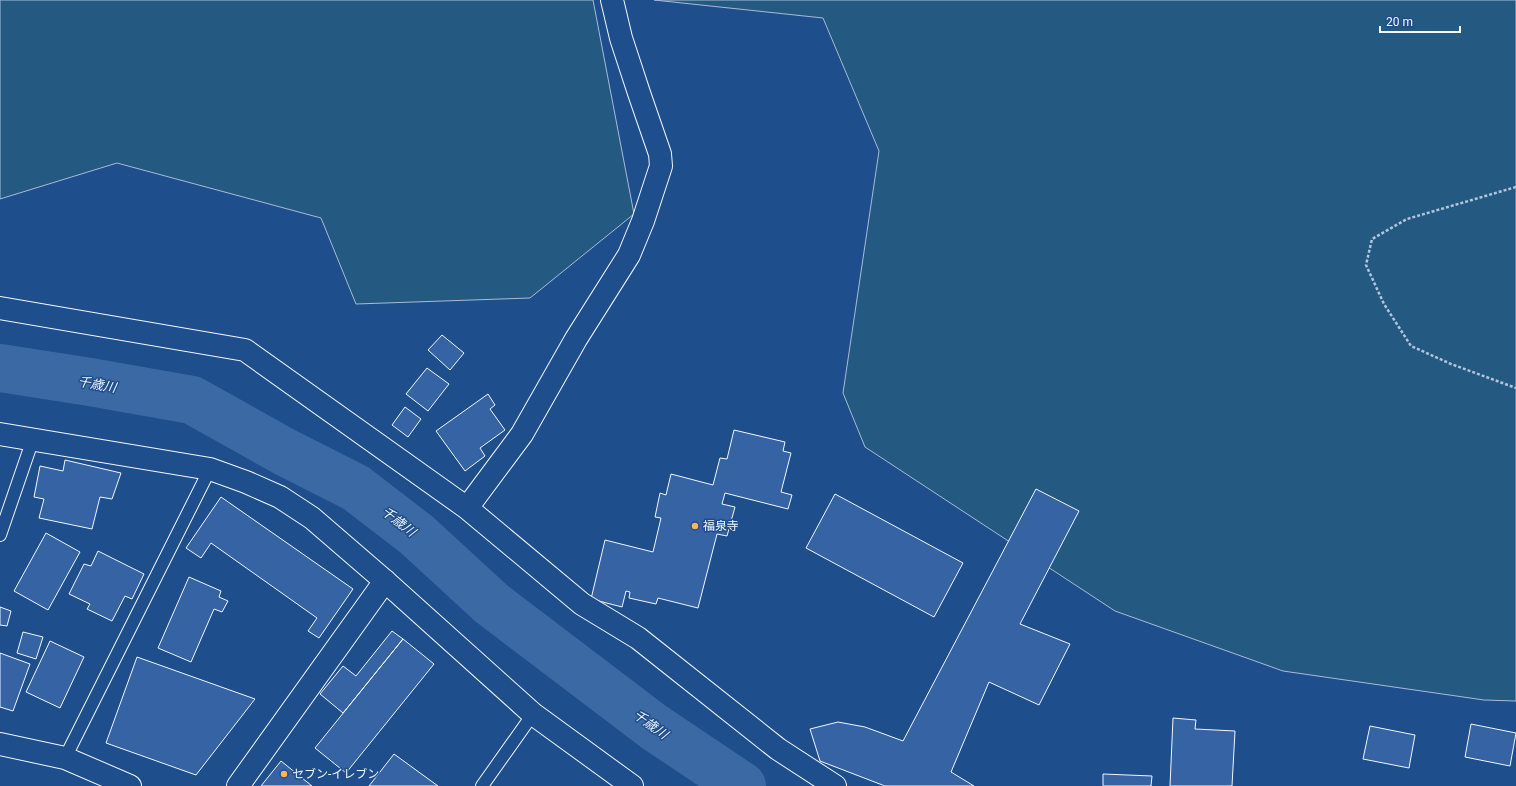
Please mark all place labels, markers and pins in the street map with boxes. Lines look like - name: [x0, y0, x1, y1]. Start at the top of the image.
- place label: 福泉寺: [703, 519, 739, 533]
- marker: 福泉寺: [690, 521, 700, 531]
- place label: セブン-イレブン: [292, 767, 379, 781]
- marker: セブン-イレブン: [279, 769, 289, 779]

